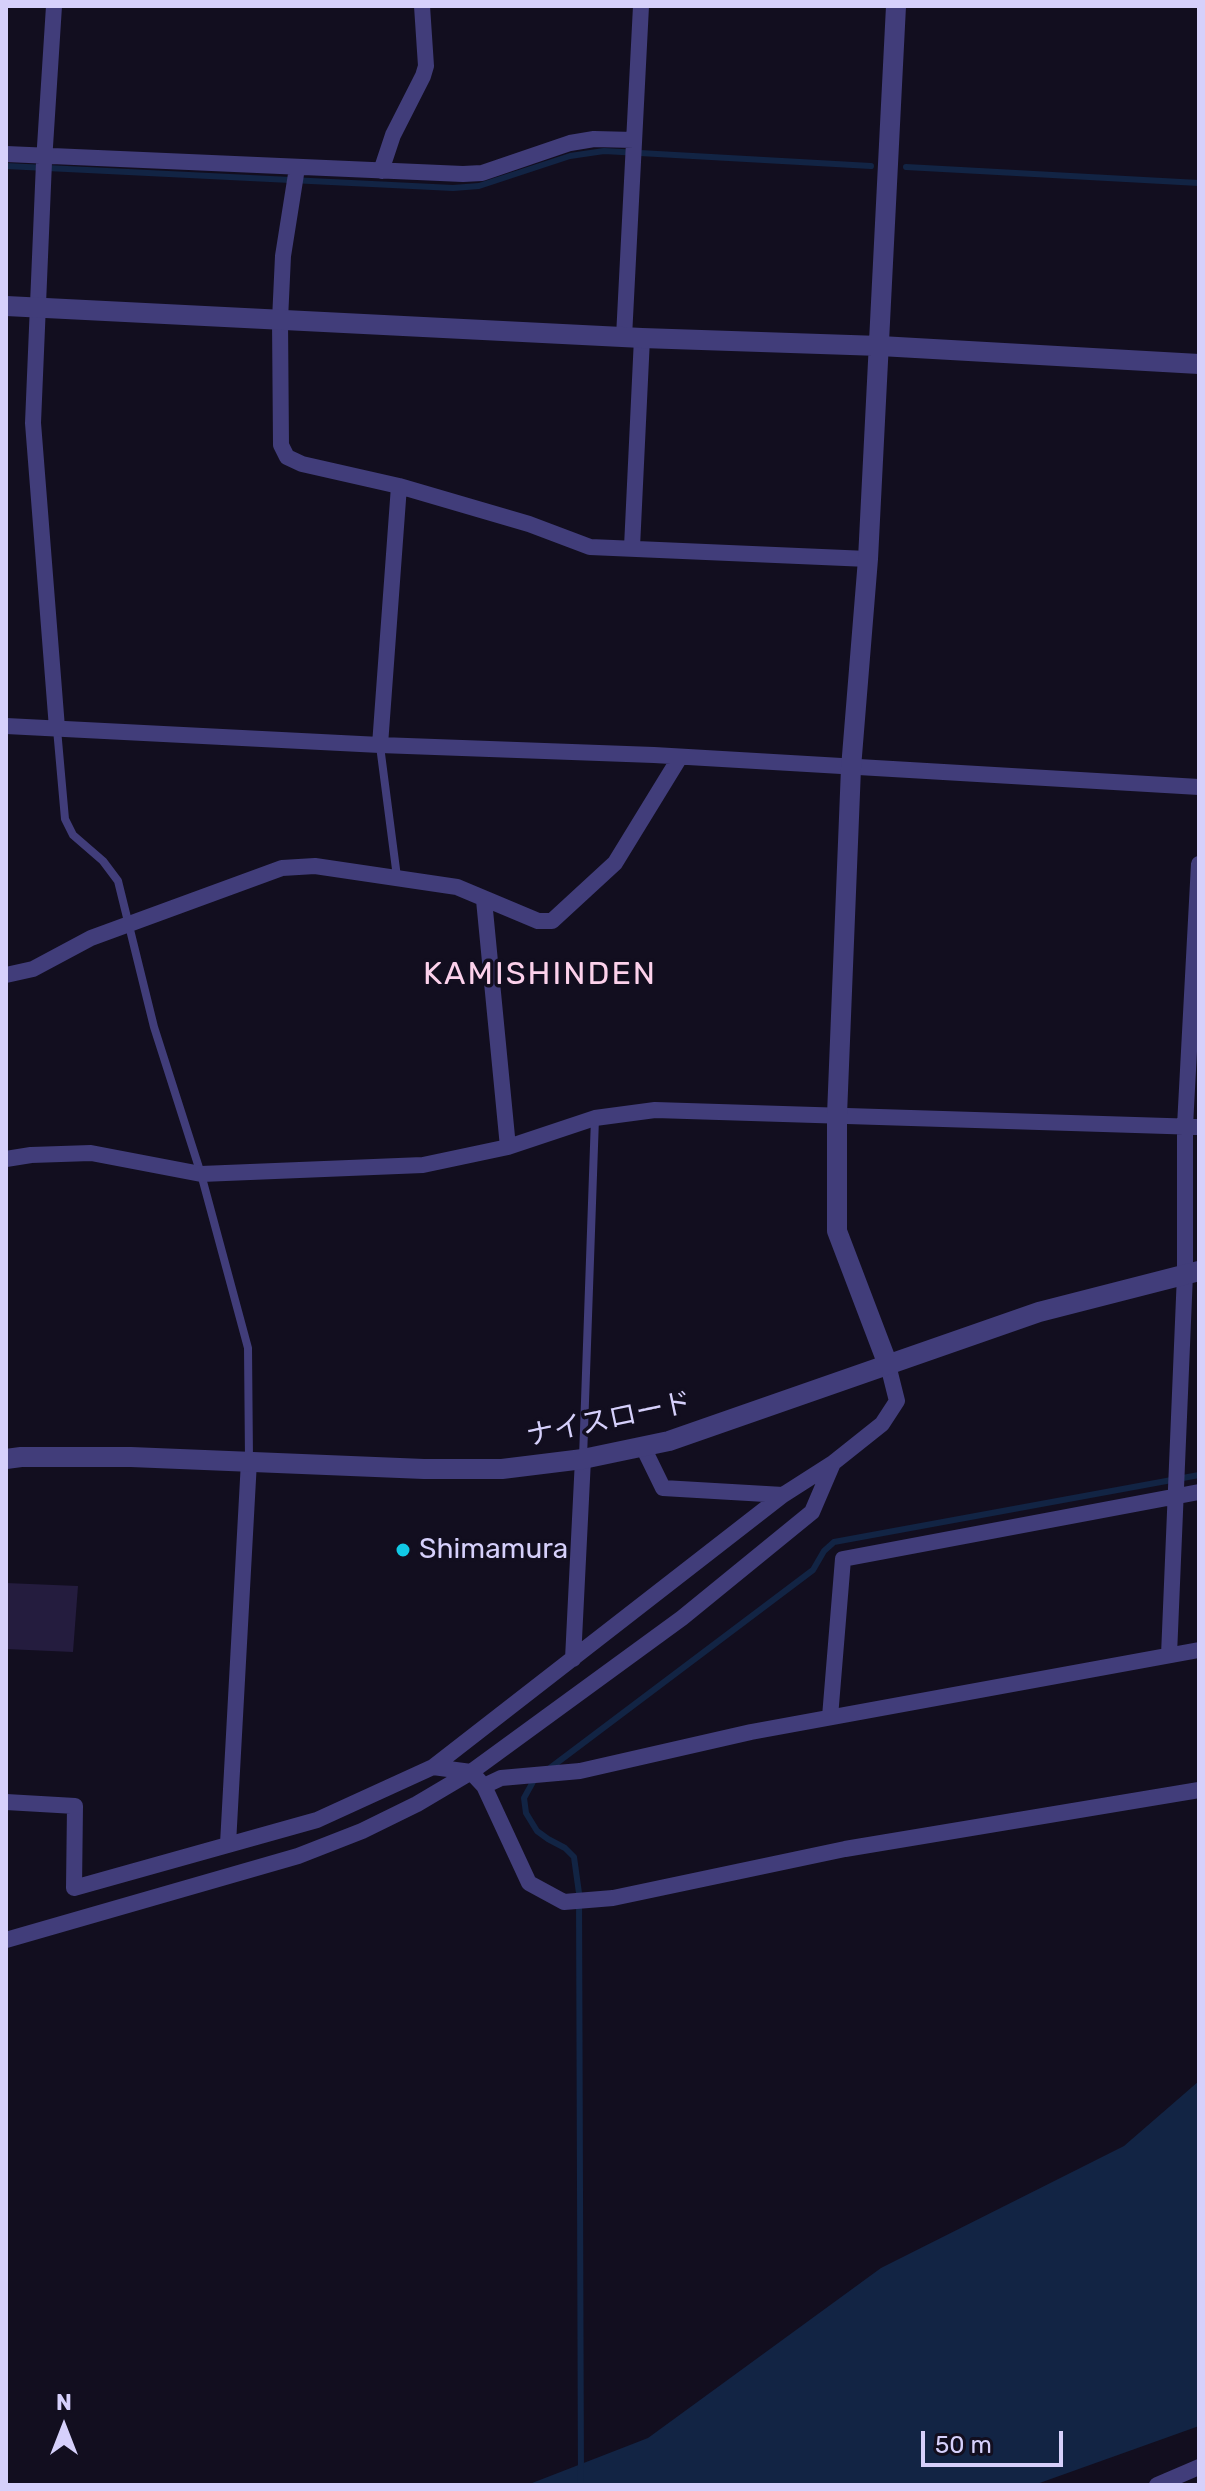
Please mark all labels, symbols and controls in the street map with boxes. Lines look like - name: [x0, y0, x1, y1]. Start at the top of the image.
- district label: KAMISHINDEN: [423, 956, 657, 994]
- street label: ナイスロード: [523, 1386, 695, 1454]
- place label: Shimamura: [419, 1533, 568, 1567]
- marker: Shimamura: [394, 1541, 412, 1559]
- north arrow: [24, 2387, 104, 2467]
- text: N: [56, 2389, 72, 2416]
- scale bar: [925, 2415, 1067, 2465]
- text: 50 m: [935, 2431, 992, 2459]

